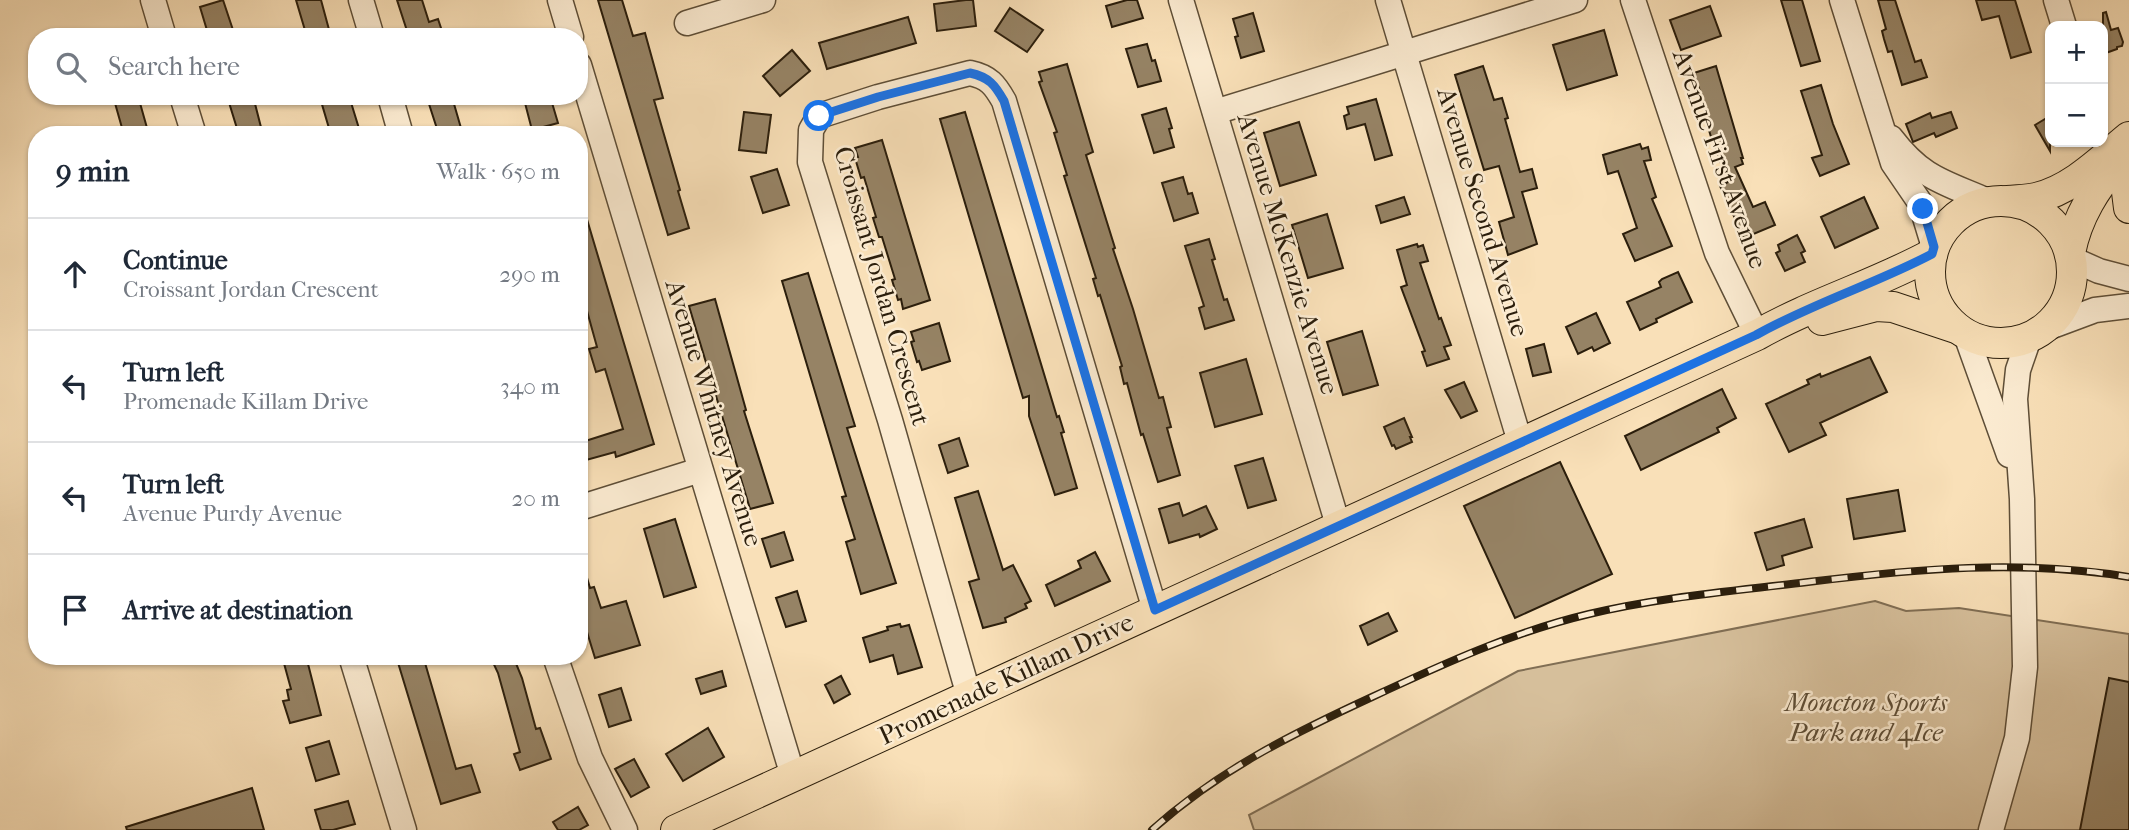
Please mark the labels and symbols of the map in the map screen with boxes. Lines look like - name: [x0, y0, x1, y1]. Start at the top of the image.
- street label: Avenue First Avenue: [1666, 44, 1774, 273]
- street label: Avenue Second Avenue: [1430, 83, 1536, 340]
- route start: [803, 100, 834, 131]
- street label: Avenue McKenzie Avenue: [1230, 109, 1346, 398]
- street label: Croissant Jordan Crescent: [827, 143, 937, 430]
- route end: [1907, 193, 1938, 224]
- street label: Avenue Whitney Avenue: [658, 275, 769, 550]
- street label: Promenade Killam Drive: [874, 606, 1138, 752]
- park label: Moncton Sports Park and 4Ice: [1783, 687, 1948, 748]

